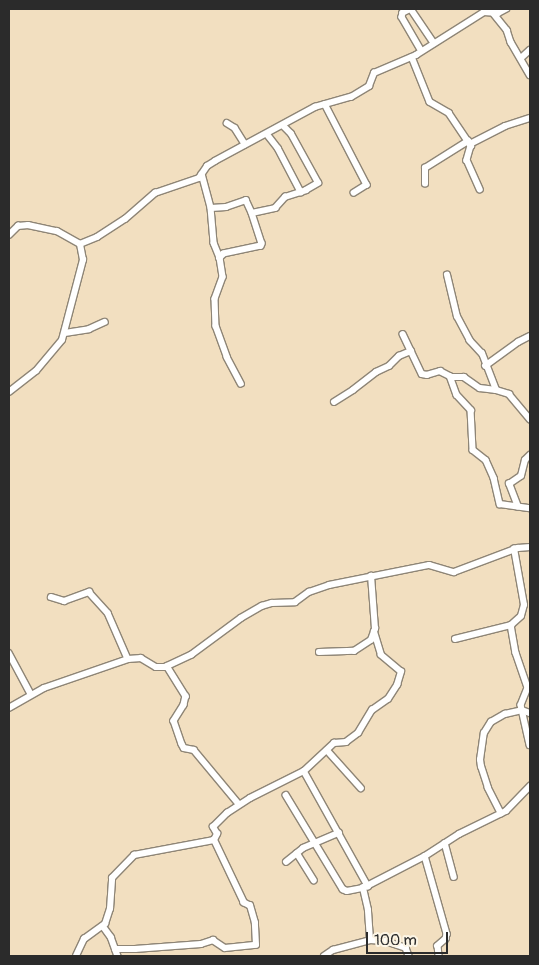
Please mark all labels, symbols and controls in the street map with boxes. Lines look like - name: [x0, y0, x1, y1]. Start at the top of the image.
- scale bar: [369, 922, 452, 954]
- text: 100 m: [374, 931, 417, 950]

